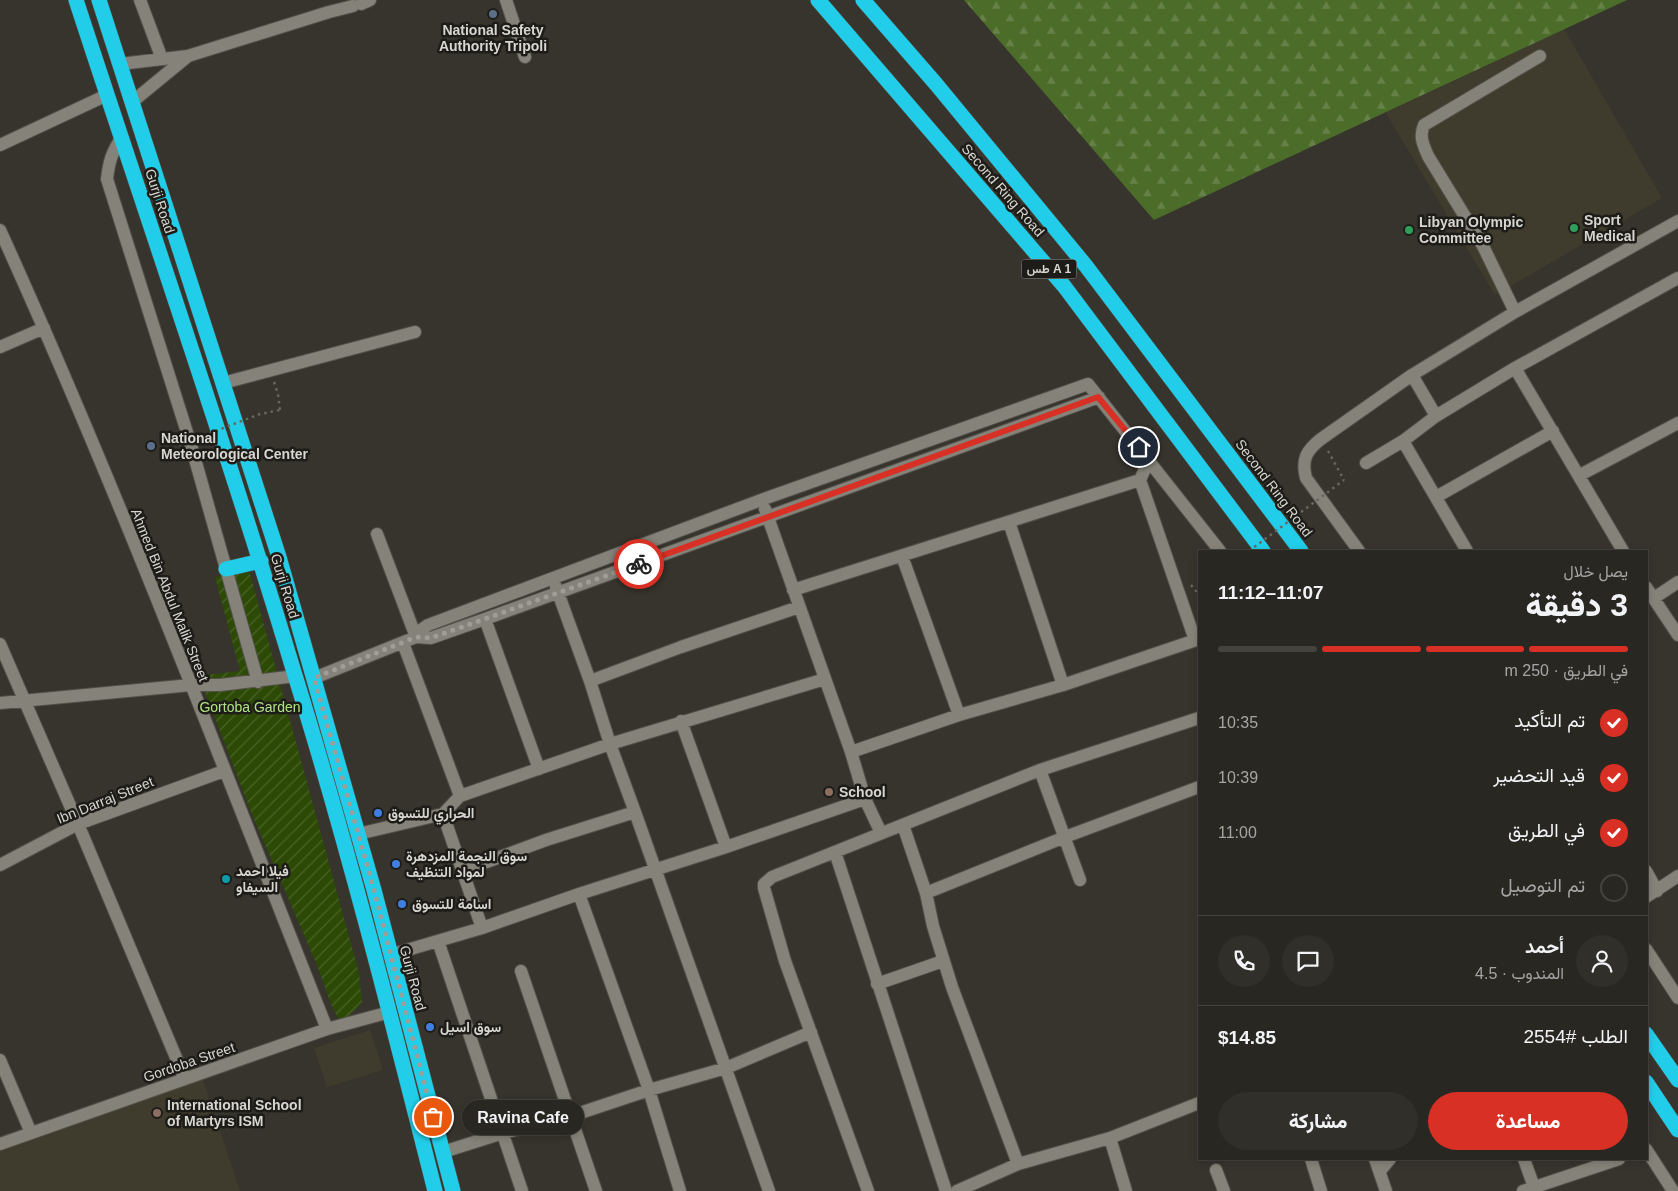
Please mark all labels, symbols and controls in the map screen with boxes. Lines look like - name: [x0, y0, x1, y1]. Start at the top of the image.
- marker: National Safety Authority Tripoli: [487, 8, 499, 20]
- place label: National Safety Authority Tripoli: [439, 22, 547, 54]
- street label: Second Ring Road: [958, 140, 1048, 240]
- street label: Gurji Road: [142, 167, 178, 235]
- place label: Sport Medical: [1584, 212, 1635, 244]
- place label: Libyan Olympic Committee: [1419, 214, 1523, 246]
- marker: Sport Medical: [1568, 222, 1580, 234]
- marker: Libyan Olympic Committee: [1403, 224, 1415, 236]
- road number: طس A 1: [1022, 260, 1076, 278]
- pin: [1118, 426, 1160, 468]
- place label: National Meteorological Center: [161, 430, 309, 462]
- icon: home: [1125, 433, 1153, 461]
- street label: Second Ring Road: [1232, 436, 1316, 540]
- marker: National Meteorological Center: [145, 440, 157, 452]
- street label: Ahmed Bin Abdul Malik Street: [128, 506, 212, 684]
- courier: [614, 539, 664, 589]
- icon: bike: [625, 550, 653, 578]
- street label: Gurji Road: [268, 552, 302, 620]
- text: يصل خلال: [1564, 563, 1628, 580]
- text: 11:07–11:12: [1218, 582, 1324, 603]
- text: 3 دقيقة: [1526, 587, 1628, 623]
- text: في الطريق · 250 m: [1505, 662, 1628, 679]
- park label: Gortoba Garden: [199, 699, 301, 715]
- icon: check: [1600, 709, 1628, 737]
- text: تم التأكيد: [1514, 710, 1585, 731]
- text: 10:35: [1218, 714, 1258, 731]
- icon: check: [1600, 764, 1628, 792]
- text: قيد التحضير: [1493, 765, 1585, 786]
- text: 10:39: [1218, 769, 1258, 786]
- street label: Ibn Darraj Street: [54, 773, 156, 827]
- place label: School: [839, 784, 886, 800]
- marker: School: [823, 786, 835, 798]
- place label: الحراري للتسوق: [388, 805, 474, 825]
- marker: الحراري للتسوق: [372, 807, 384, 819]
- icon: check: [1600, 819, 1628, 847]
- text: في الطريق: [1508, 820, 1585, 841]
- text: 11:00: [1218, 824, 1257, 841]
- place label: سوق النجمة المزدهرة لمواد التنظيف: [406, 848, 527, 881]
- marker: سوق النجمة المزدهرة لمواد التنظيف: [390, 858, 402, 870]
- place label: فيلا احمد السيفاو: [236, 863, 289, 896]
- marker: فيلا احمد السيفاو: [220, 873, 232, 885]
- text: تم التوصيل: [1501, 875, 1585, 896]
- place label: اسامة للتسوق: [412, 896, 491, 913]
- marker: اسامة للتسوق: [396, 898, 408, 910]
- button: phone: [1218, 935, 1270, 987]
- button: chat: [1282, 935, 1334, 987]
- button: person: [1576, 935, 1628, 987]
- text: أحمد: [1525, 936, 1564, 957]
- street label: Gurji Road: [397, 944, 429, 1012]
- text: المندوب · 4.5: [1475, 965, 1564, 982]
- place label: سوق اسيل: [440, 1019, 501, 1036]
- marker: سوق اسيل: [424, 1021, 436, 1033]
- text: الطلب #2554: [1523, 1026, 1628, 1047]
- text: $14.85: [1218, 1027, 1276, 1048]
- street label: Gordoba Street: [141, 1039, 237, 1085]
- button: مشاركة: [1218, 1092, 1418, 1150]
- button: مساعدة: [1428, 1092, 1628, 1150]
- pin: [412, 1096, 454, 1138]
- place label: International School of Martyrs ISM: [167, 1097, 302, 1129]
- callout: Ravina Cafe: [463, 1100, 586, 1134]
- icon: bag: [419, 1103, 447, 1131]
- marker: International School of Martyrs ISM: [151, 1107, 163, 1119]
- text: Ravina Cafe: [477, 1109, 569, 1126]

